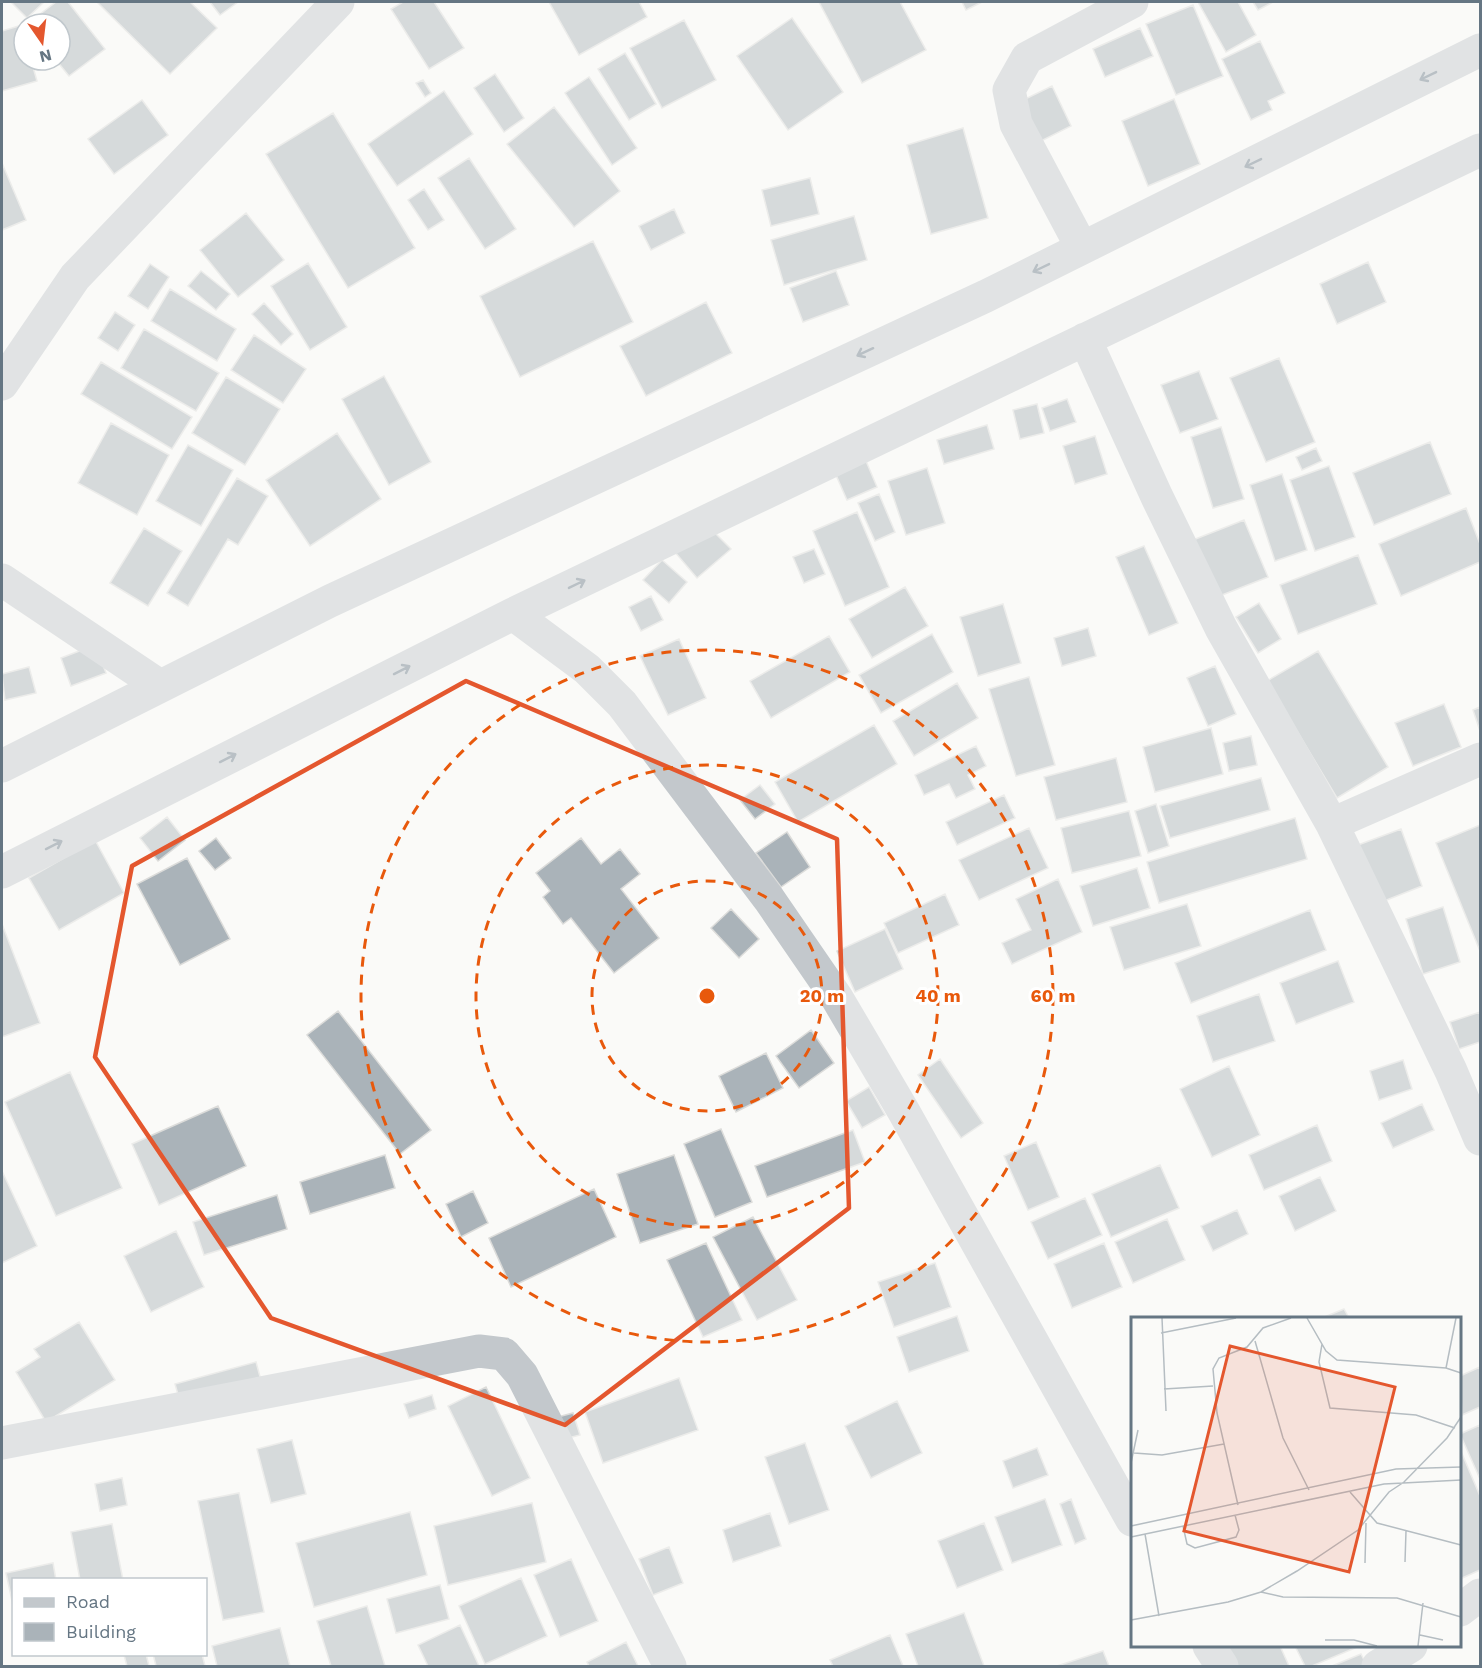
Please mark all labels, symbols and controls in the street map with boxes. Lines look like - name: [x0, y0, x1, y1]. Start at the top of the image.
- north arrow: [12, 12, 72, 72]
- text: N: [37, 45, 54, 67]
- one-way arrow: [1420, 71, 1438, 82]
- one-way arrow: [1245, 158, 1263, 169]
- one-way arrow: [1033, 263, 1051, 275]
- one-way arrow: [857, 347, 875, 359]
- one-way arrow: [567, 577, 585, 589]
- one-way arrow: [393, 664, 411, 675]
- one-way arrow: [219, 751, 237, 763]
- one-way arrow: [44, 839, 62, 851]
- text: 20 m: [800, 985, 844, 1006]
- text: 40 m: [915, 985, 961, 1006]
- text: 60 m: [1031, 985, 1075, 1006]
- centre of rings: [697, 986, 717, 1006]
- inset map: [1131, 1317, 1461, 1647]
- legend: [12, 1578, 207, 1656]
- text: Road: [66, 1591, 110, 1612]
- text: Building: [66, 1621, 136, 1642]

